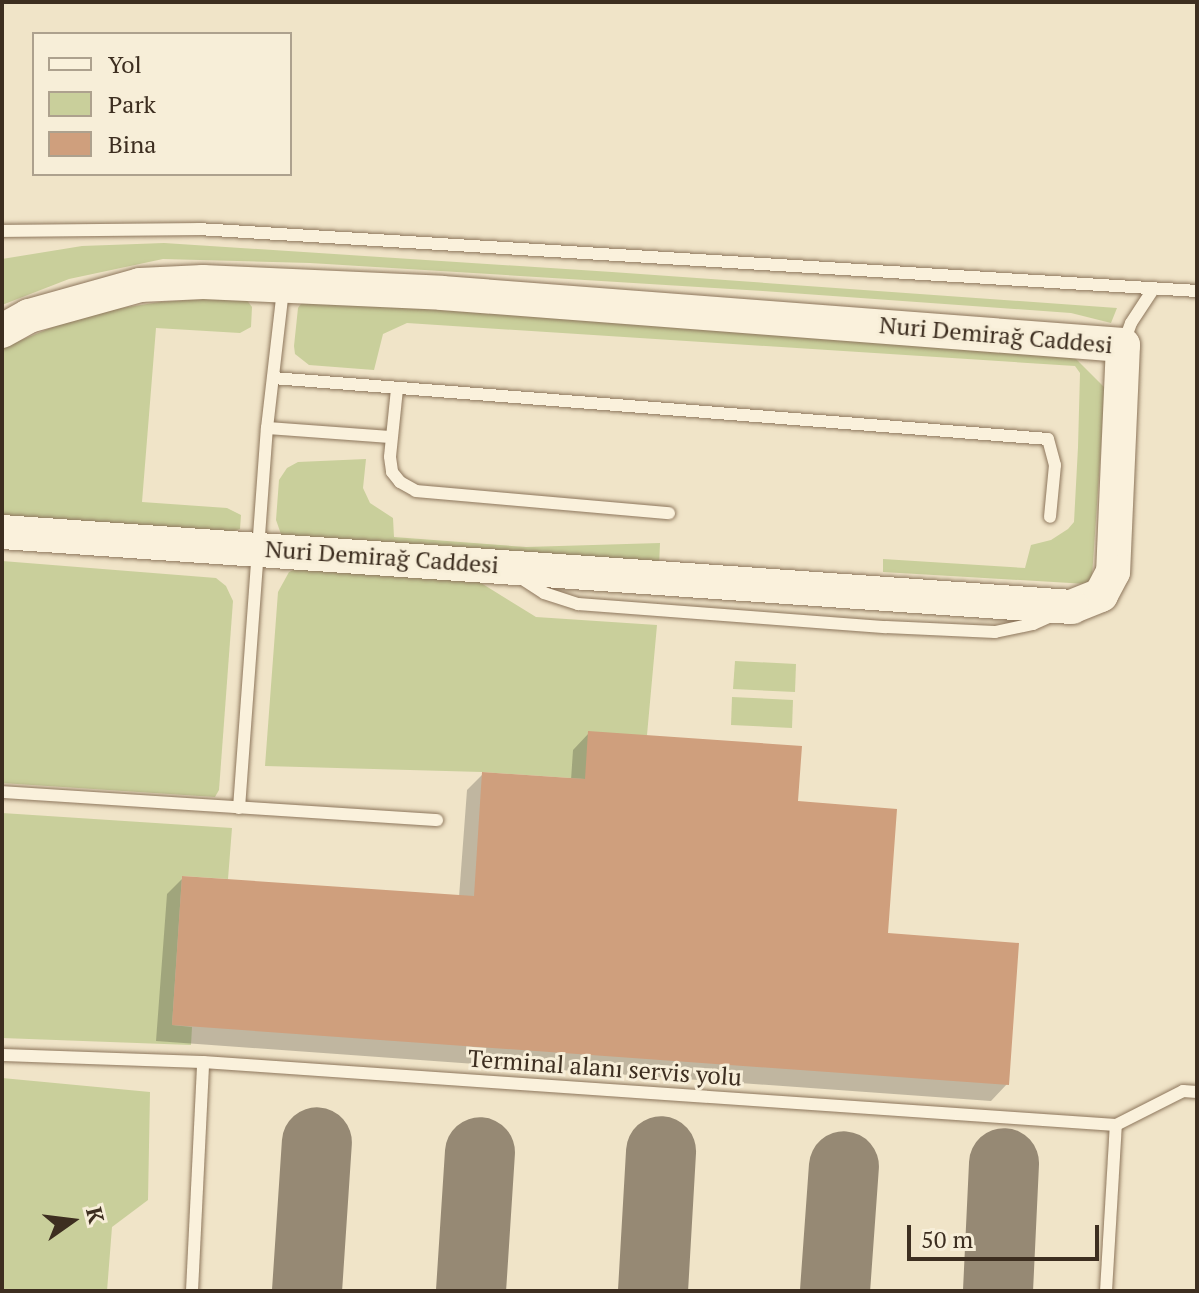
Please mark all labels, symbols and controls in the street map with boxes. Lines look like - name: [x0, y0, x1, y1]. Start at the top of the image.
- legend: [32, 32, 292, 176]
- text: Yol: [108, 48, 142, 80]
- text: Park: [108, 88, 156, 120]
- text: Bina: [108, 128, 156, 160]
- street label: Nuri Demirağ Caddesi: [878, 310, 1114, 360]
- street label: Nuri Demirağ Caddesi: [264, 534, 500, 580]
- street label: Terminal alanı servis yolu: [467, 1044, 743, 1092]
- north arrow: [32, 1181, 112, 1261]
- text: K: [80, 1204, 112, 1226]
- scale bar: [911, 1209, 1103, 1259]
- text: 50 m: [921, 1223, 973, 1255]

